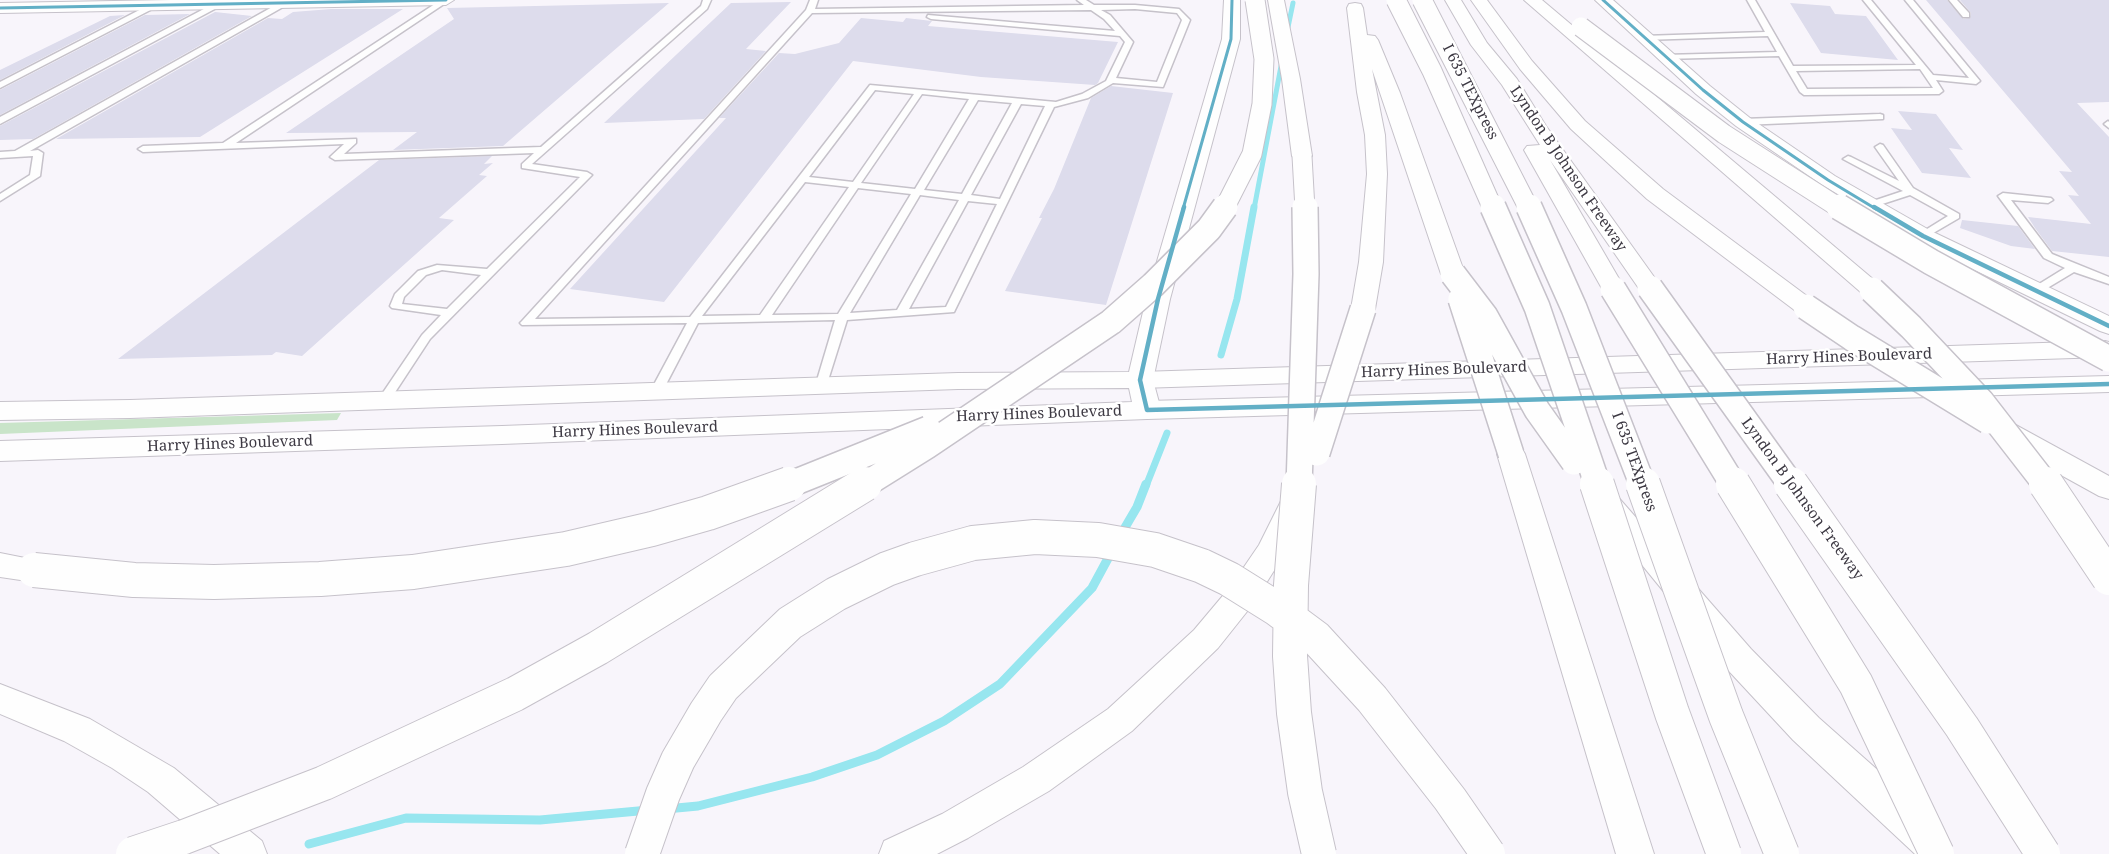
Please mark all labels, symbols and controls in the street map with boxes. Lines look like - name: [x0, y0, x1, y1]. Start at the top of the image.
- street label: I 635 TEXpress: [1438, 41, 1502, 143]
- street label: Lyndon B Johnson Freeway: [1506, 83, 1630, 255]
- street label: Harry Hines Boulevard: [1766, 345, 1932, 369]
- street label: Harry Hines Boulevard: [1361, 358, 1527, 382]
- street label: Harry Hines Boulevard: [956, 402, 1122, 426]
- street label: I 635 TEXpress: [1608, 410, 1660, 514]
- street label: Lyndon B Johnson Freeway: [1737, 414, 1867, 584]
- street label: Harry Hines Boulevard: [552, 418, 718, 442]
- street label: Harry Hines Boulevard: [147, 432, 313, 456]

